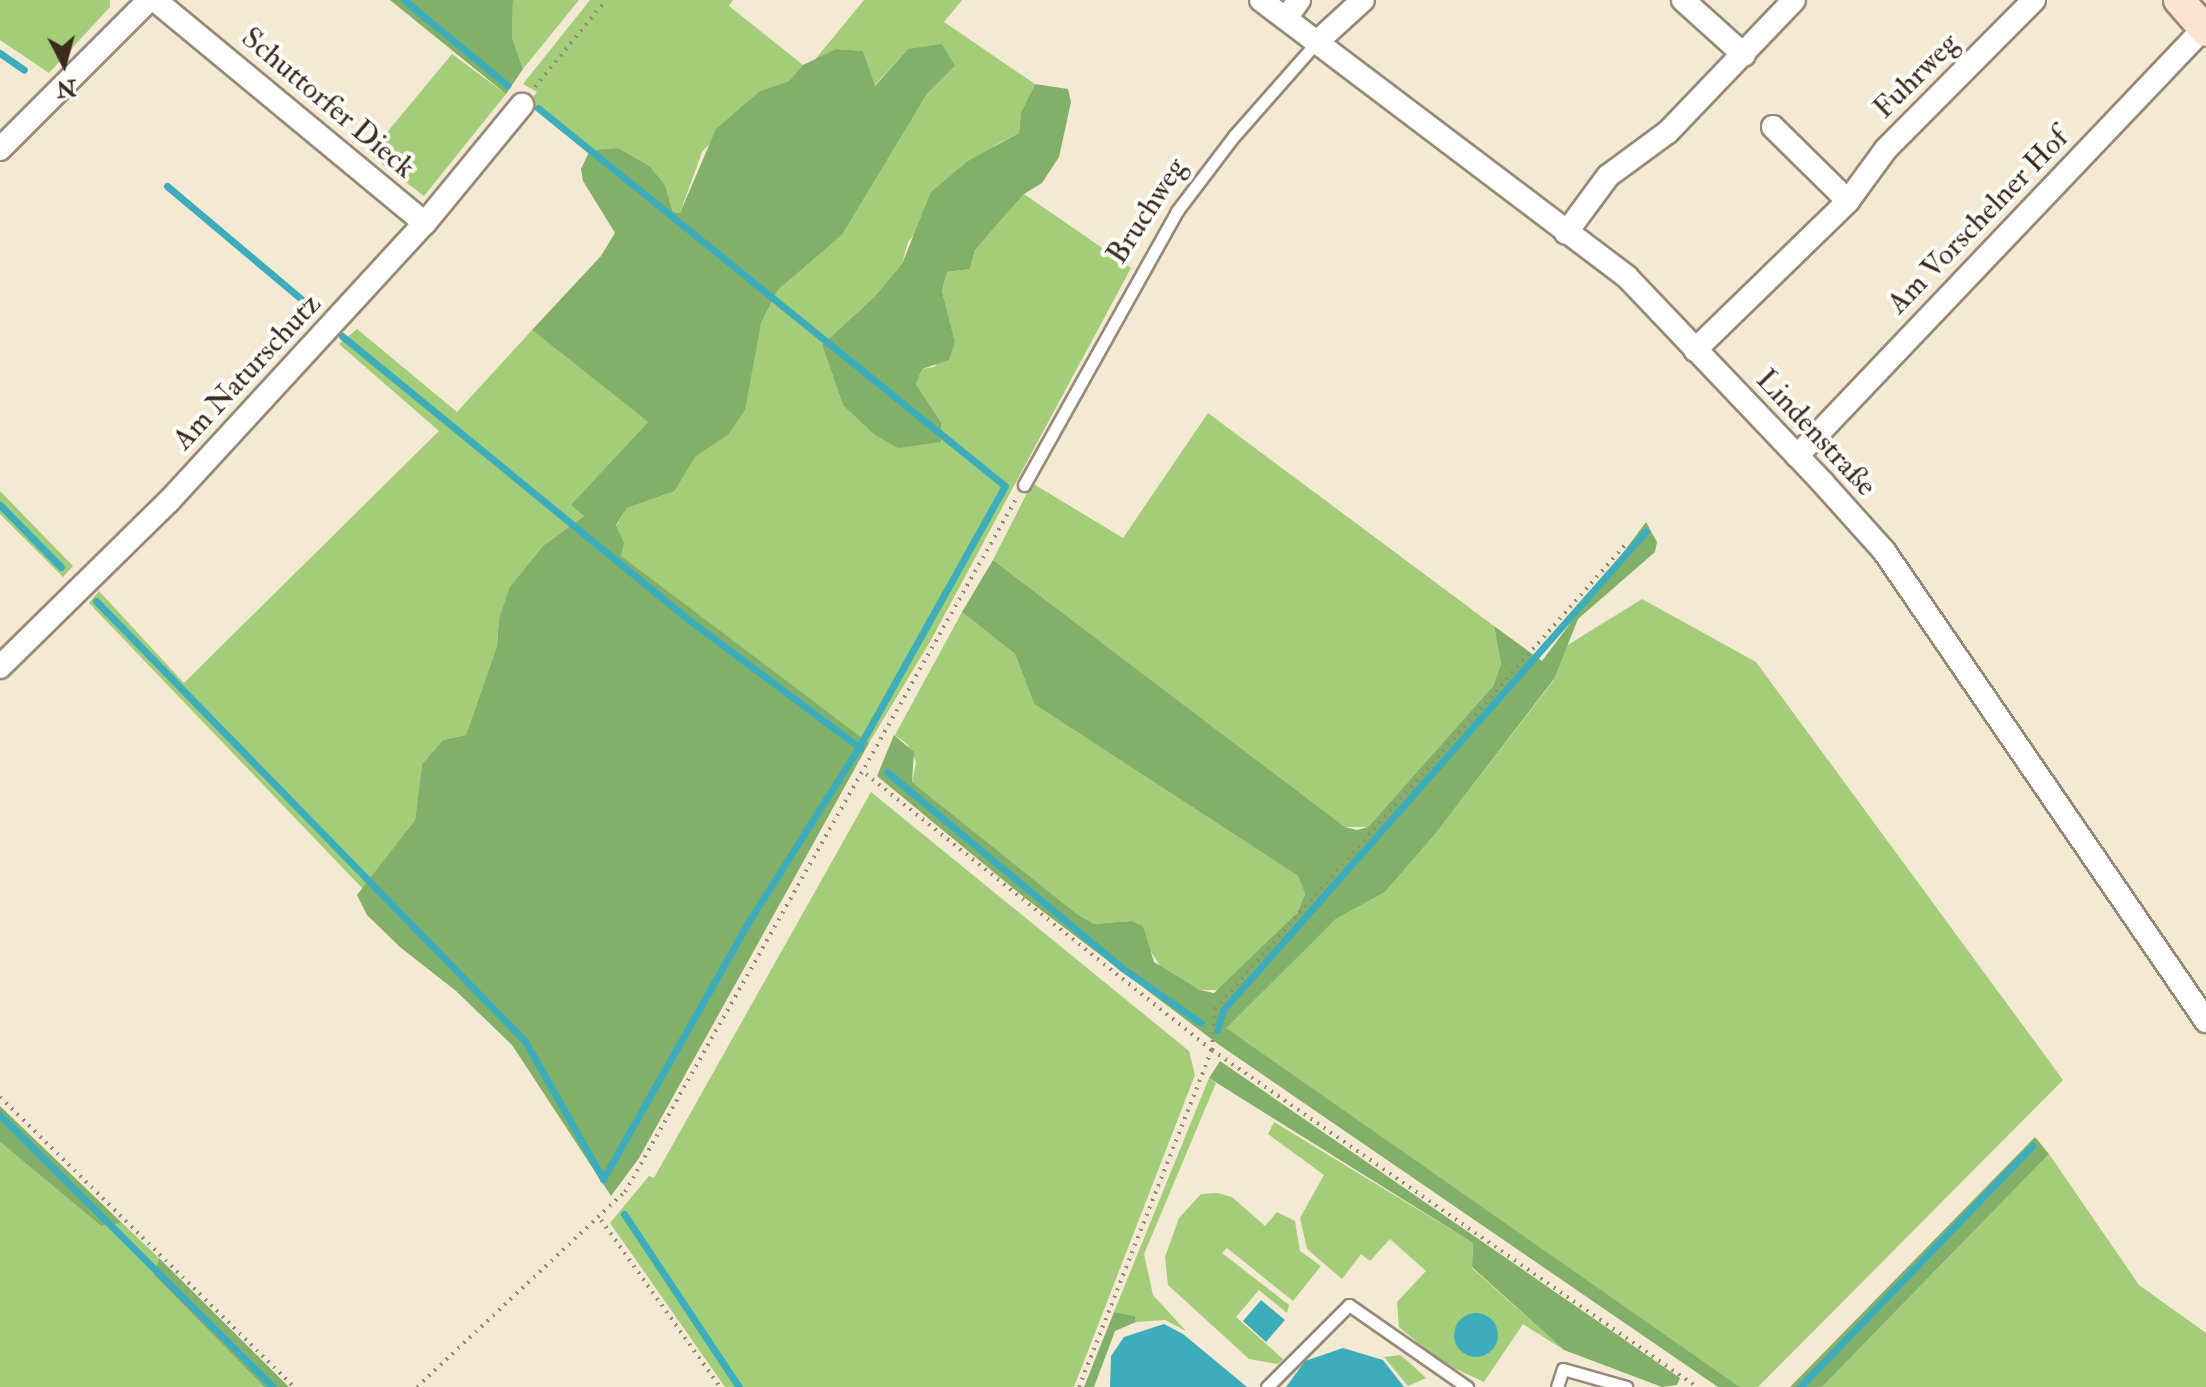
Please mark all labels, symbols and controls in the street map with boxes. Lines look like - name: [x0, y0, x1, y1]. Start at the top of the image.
- street label: Schuttorfer Dieck: [234, 20, 422, 186]
- north arrow: [24, 24, 104, 104]
- street label: Fuhrweg: [1866, 26, 1966, 126]
- text: N: [55, 73, 78, 103]
- street label: Am Vorschelner Hof: [1880, 120, 2076, 322]
- street label: Bruchweg: [1099, 151, 1195, 271]
- street label: Am Naturschutz: [165, 286, 329, 458]
- street label: Lindenstraße: [1748, 362, 1884, 504]

